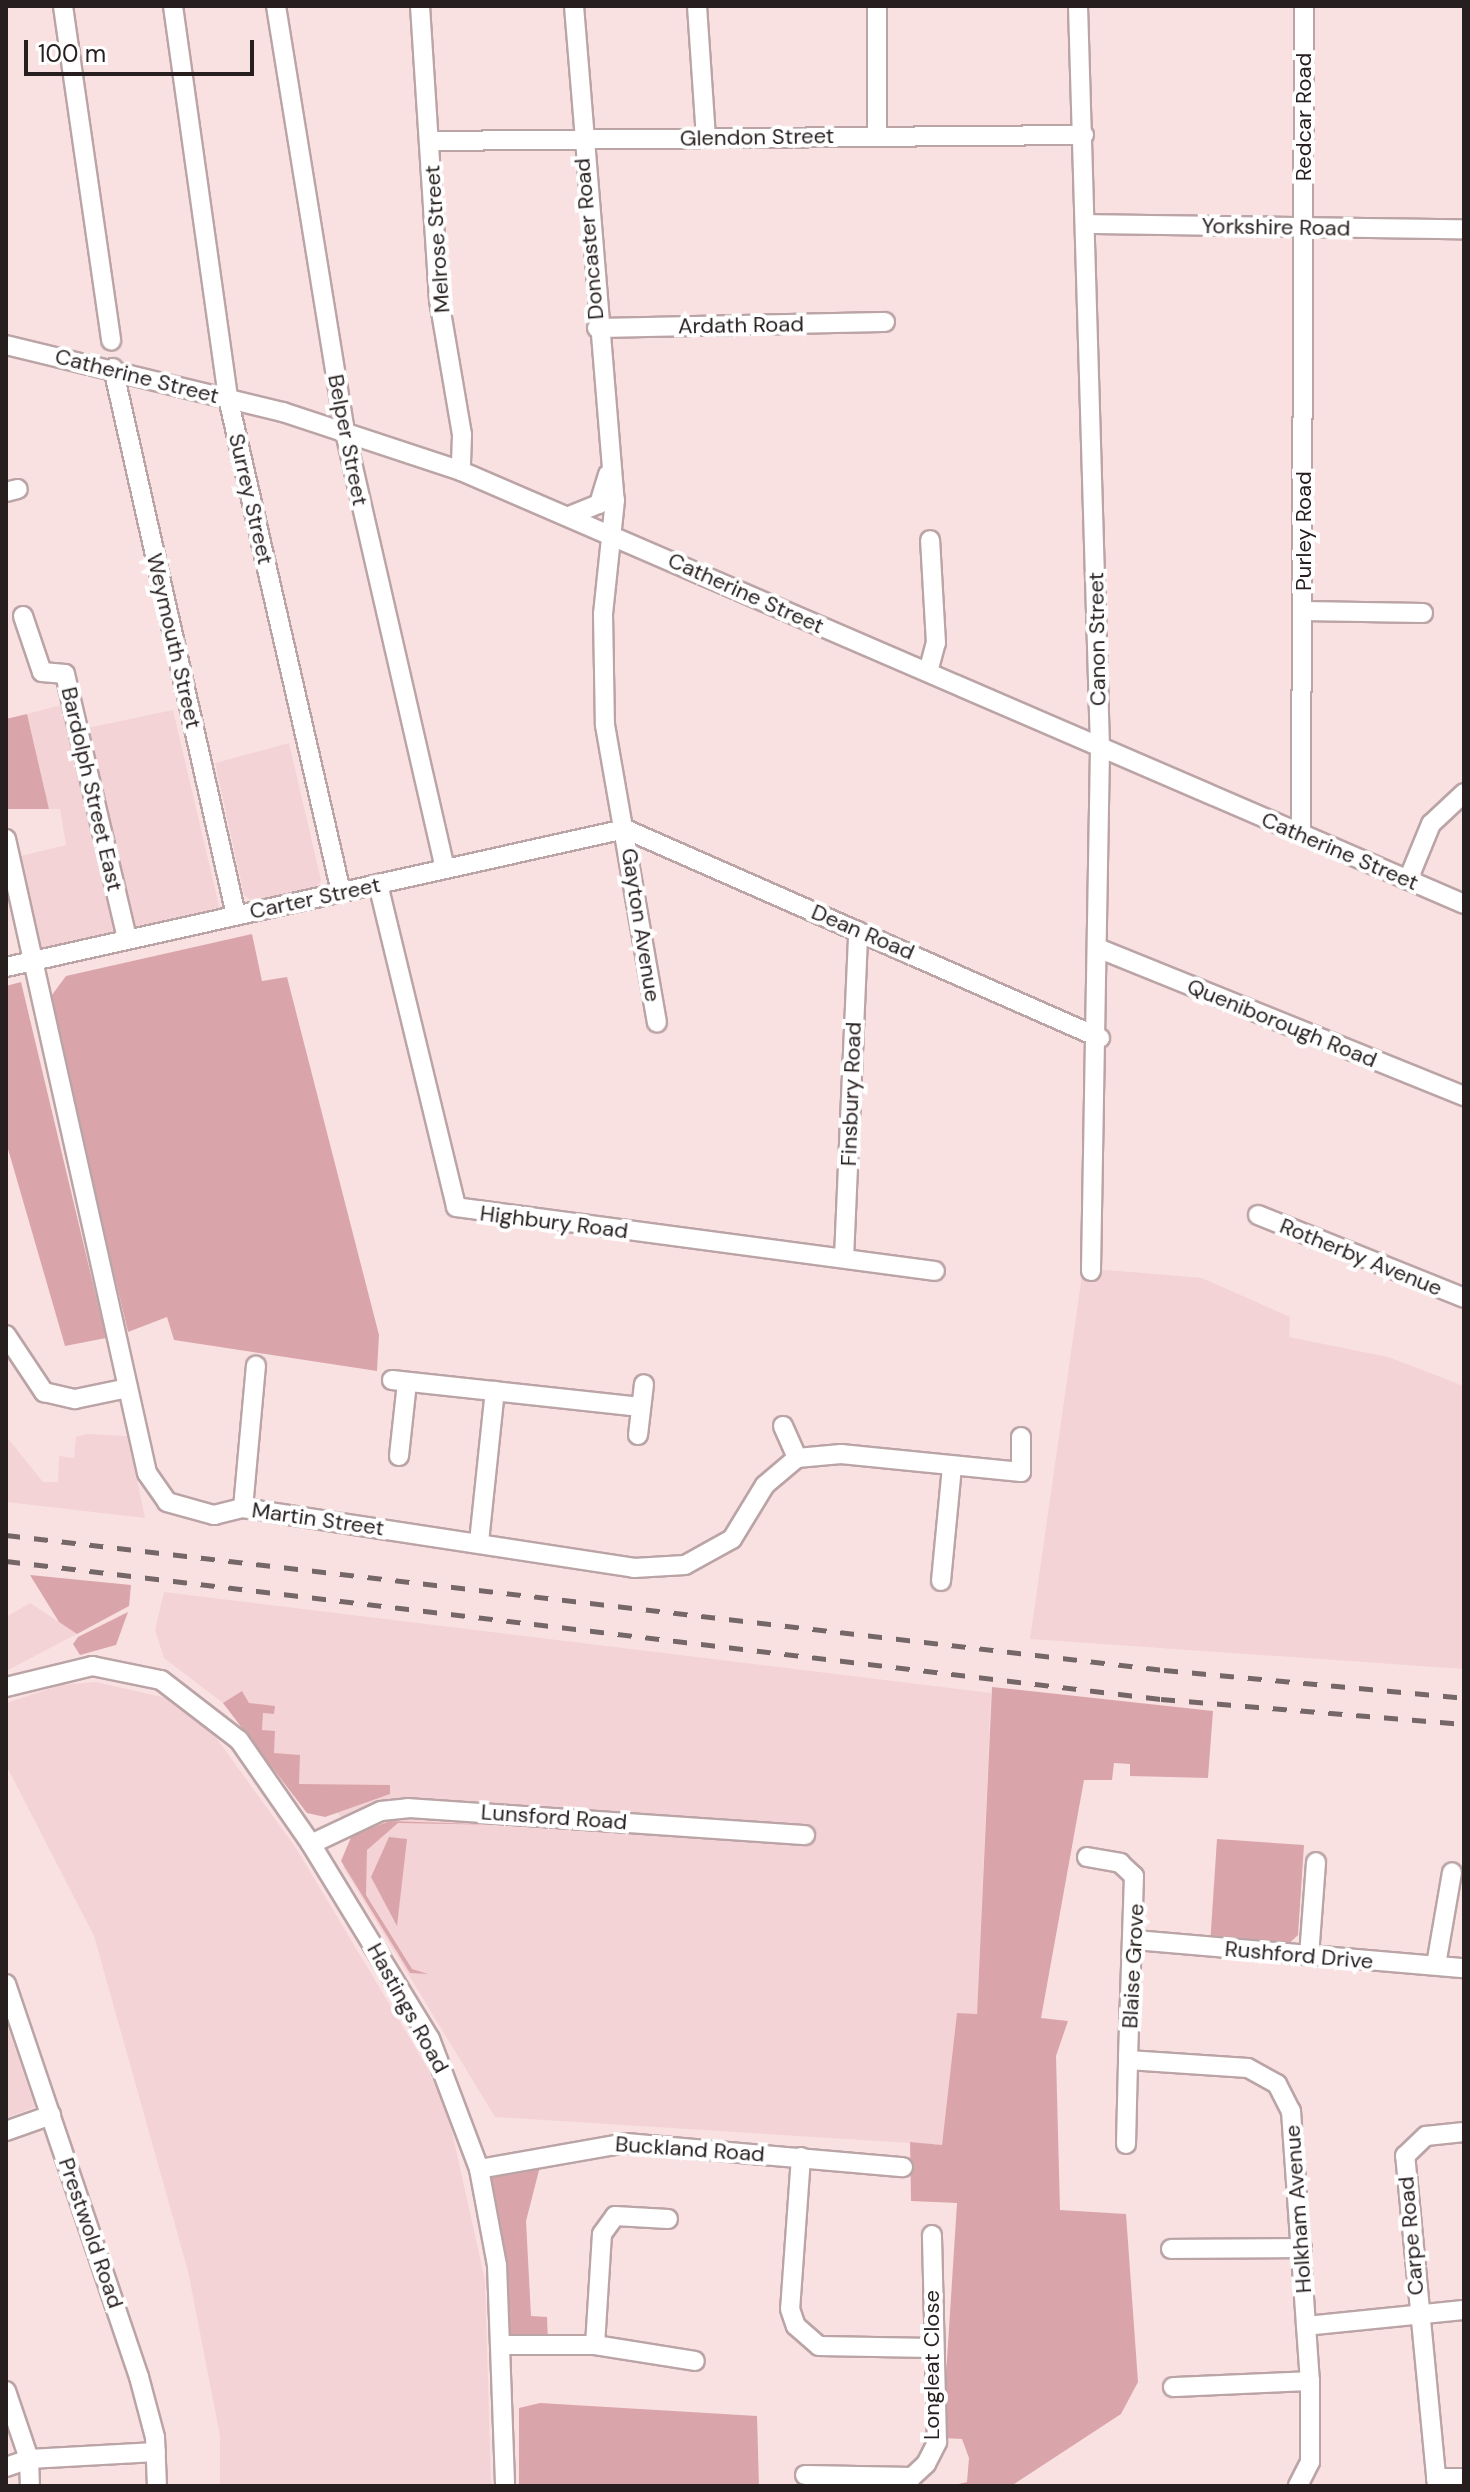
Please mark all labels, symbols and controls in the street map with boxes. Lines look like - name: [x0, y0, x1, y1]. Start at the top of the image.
- scale bar: [28, 24, 258, 74]
- text: 100 m: [38, 38, 106, 69]
- street label: Redcar Road: [1291, 53, 1317, 181]
- street label: Glendon Street: [680, 122, 834, 152]
- street label: Doncaster Road: [569, 157, 609, 321]
- street label: Melrose Street: [419, 164, 455, 314]
- street label: Yorkshire Road: [1201, 213, 1351, 241]
- street label: Ardath Road: [678, 311, 804, 339]
- street label: Catherine Street: [52, 343, 222, 409]
- street label: Belper Street: [322, 372, 374, 508]
- street label: Surrey Street: [223, 431, 279, 567]
- street label: Purley Road: [1291, 471, 1317, 591]
- street label: Catherine Street: [664, 547, 828, 639]
- street label: Weymouth Street: [141, 551, 207, 731]
- street label: Canon Street: [1083, 572, 1111, 706]
- street label: Bardolph Street East: [56, 684, 128, 894]
- street label: Catherine Street: [1258, 806, 1422, 896]
- street label: Gayton Avenue: [616, 846, 666, 1004]
- street label: Carter Street: [247, 871, 383, 925]
- street label: Dean Road: [808, 898, 918, 966]
- street label: Queniborough Road: [1183, 973, 1381, 1073]
- street label: Finsbury Road: [835, 1021, 867, 1167]
- street label: Highbury Road: [478, 1200, 630, 1244]
- street label: Rotherby Avenue: [1276, 1212, 1446, 1302]
- street label: Martin Street: [250, 1497, 386, 1541]
- street label: Lunsford Road: [480, 1799, 628, 1835]
- street label: Blaise Grove: [1117, 1903, 1149, 2029]
- street label: Rushford Drive: [1224, 1935, 1374, 1975]
- street label: Hastings Road: [361, 1938, 455, 2078]
- street label: Holkham Avenue: [1279, 2124, 1317, 2294]
- street label: Buckland Road: [614, 2131, 766, 2167]
- street label: Prestwold Road: [53, 2154, 129, 2312]
- street label: Carpe Road: [1393, 2175, 1429, 2297]
- street label: Longleat Close: [919, 2290, 945, 2440]

